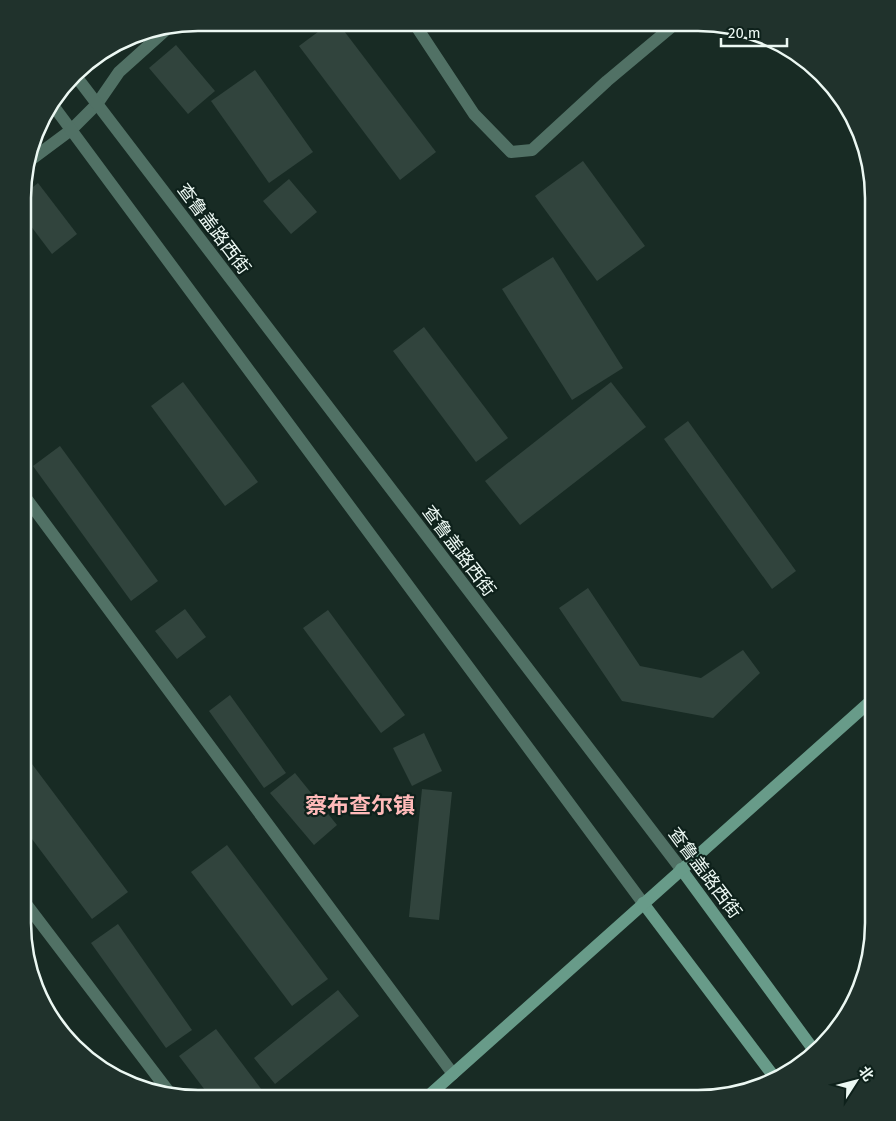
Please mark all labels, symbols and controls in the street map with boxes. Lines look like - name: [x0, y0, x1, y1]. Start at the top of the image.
- scale bar: [721, 15, 787, 47]
- text: 20 m: [728, 24, 761, 42]
- street label: 查鲁盖路西街: [173, 179, 255, 279]
- street label: 查鲁盖路西街: [418, 501, 500, 601]
- district label: 察布查尔镇: [305, 792, 415, 819]
- street label: 查鲁盖路西街: [664, 823, 746, 923]
- north arrow: [831, 1056, 881, 1106]
- text: 北: [855, 1063, 877, 1084]

